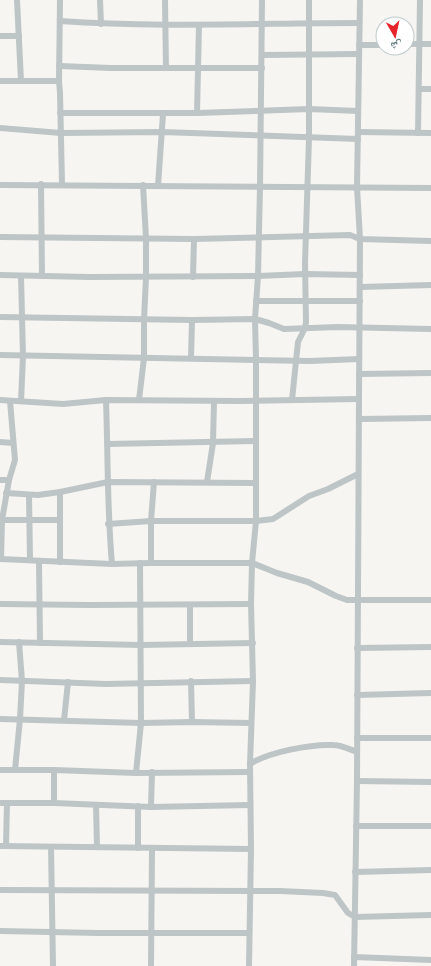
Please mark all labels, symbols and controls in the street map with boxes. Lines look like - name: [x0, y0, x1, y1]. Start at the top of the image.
- north arrow: [375, 16, 415, 56]
- text: ش: [389, 37, 404, 55]

